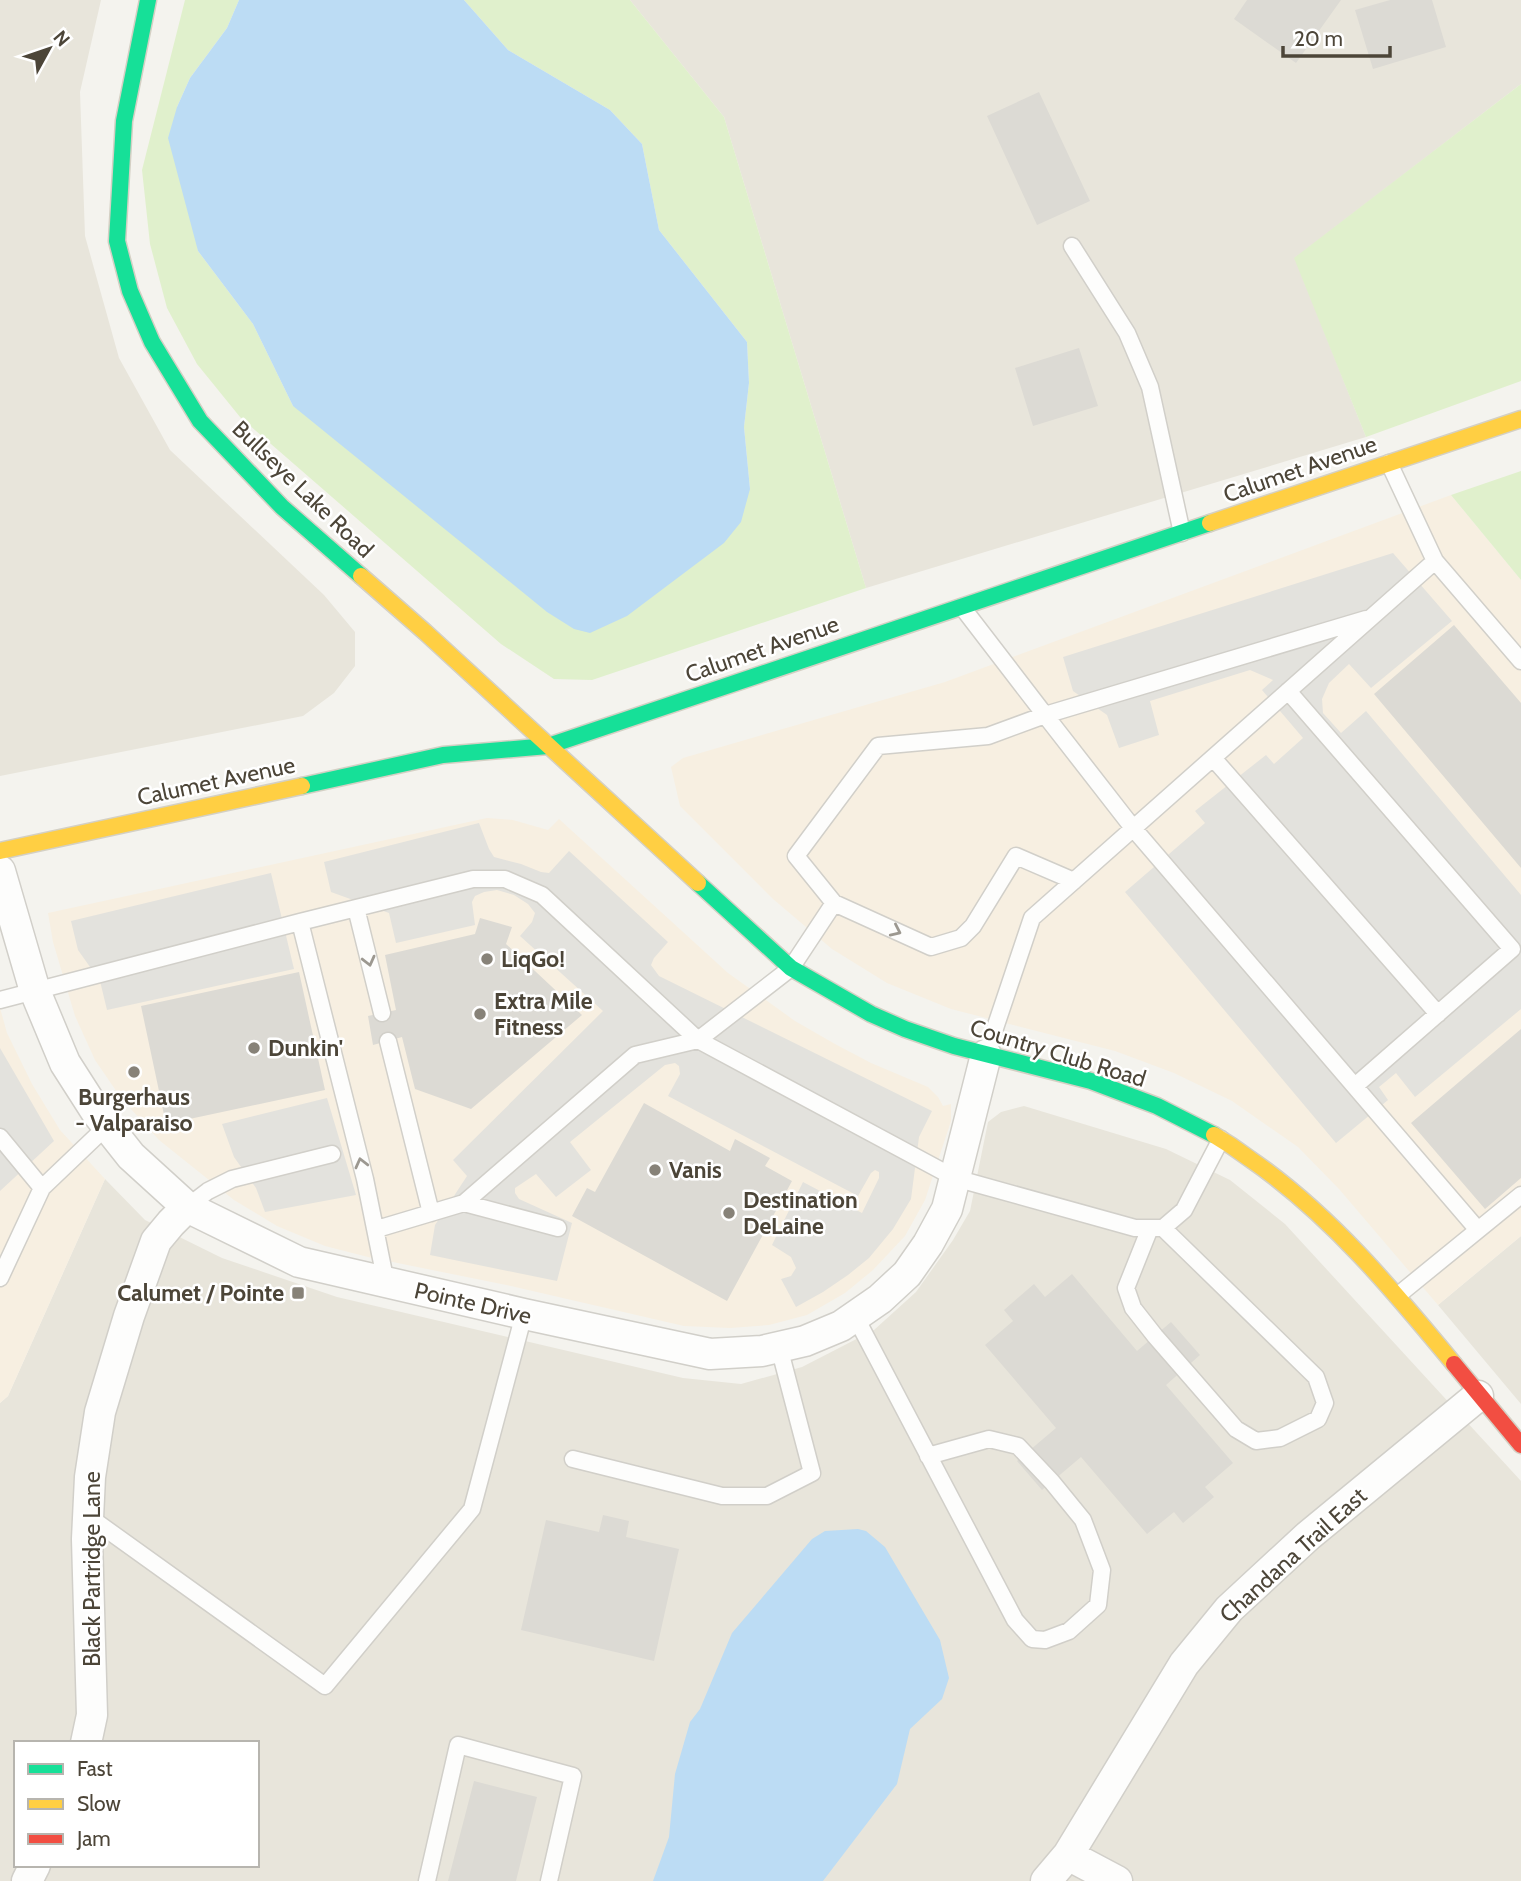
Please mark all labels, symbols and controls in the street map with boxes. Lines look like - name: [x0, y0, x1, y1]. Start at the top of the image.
- north arrow: [14, 14, 84, 84]
- scale bar: [1283, 14, 1390, 58]
- text: N: [49, 26, 75, 51]
- text: 20 m: [1294, 26, 1343, 51]
- street label: Bullseye Lake Road: [227, 415, 379, 563]
- street label: Calumet Avenue: [1220, 430, 1381, 508]
- street label: Calumet Avenue: [682, 610, 843, 688]
- street label: Calumet Avenue: [135, 751, 298, 811]
- one-way arrow: [889, 923, 901, 937]
- place label: LiqGo!: [501, 945, 565, 973]
- marker: LiqGo!: [479, 951, 495, 967]
- one-way arrow: [361, 955, 375, 967]
- place label: Extra Mile Fitness: [494, 987, 593, 1041]
- marker: Extra Mile Fitness: [472, 1006, 488, 1022]
- street label: Country Club Road: [967, 1013, 1149, 1093]
- place label: Dunkin': [268, 1034, 343, 1062]
- marker: Dunkin': [246, 1040, 262, 1056]
- marker: Burgerhaus - Valparaiso: [126, 1064, 142, 1080]
- place label: Burgerhaus - Valparaiso: [75, 1083, 193, 1137]
- place label: Vanis: [669, 1156, 722, 1184]
- one-way arrow: [355, 1157, 369, 1169]
- marker: Vanis: [647, 1162, 663, 1178]
- place label: Destination DeLaine: [743, 1186, 858, 1240]
- marker: Destination DeLaine: [721, 1205, 737, 1221]
- street label: Pointe Drive: [412, 1276, 534, 1330]
- place label: Calumet / Pointe: [117, 1279, 284, 1307]
- marker: Calumet / Pointe: [290, 1285, 306, 1301]
- street label: Black Partridge Lane: [78, 1471, 106, 1667]
- street label: Chandana Trail East: [1214, 1481, 1373, 1628]
- legend: [14, 1741, 259, 1867]
- text: Fast: [77, 1756, 113, 1781]
- text: Slow: [77, 1791, 121, 1816]
- text: Jam: [76, 1826, 111, 1851]

